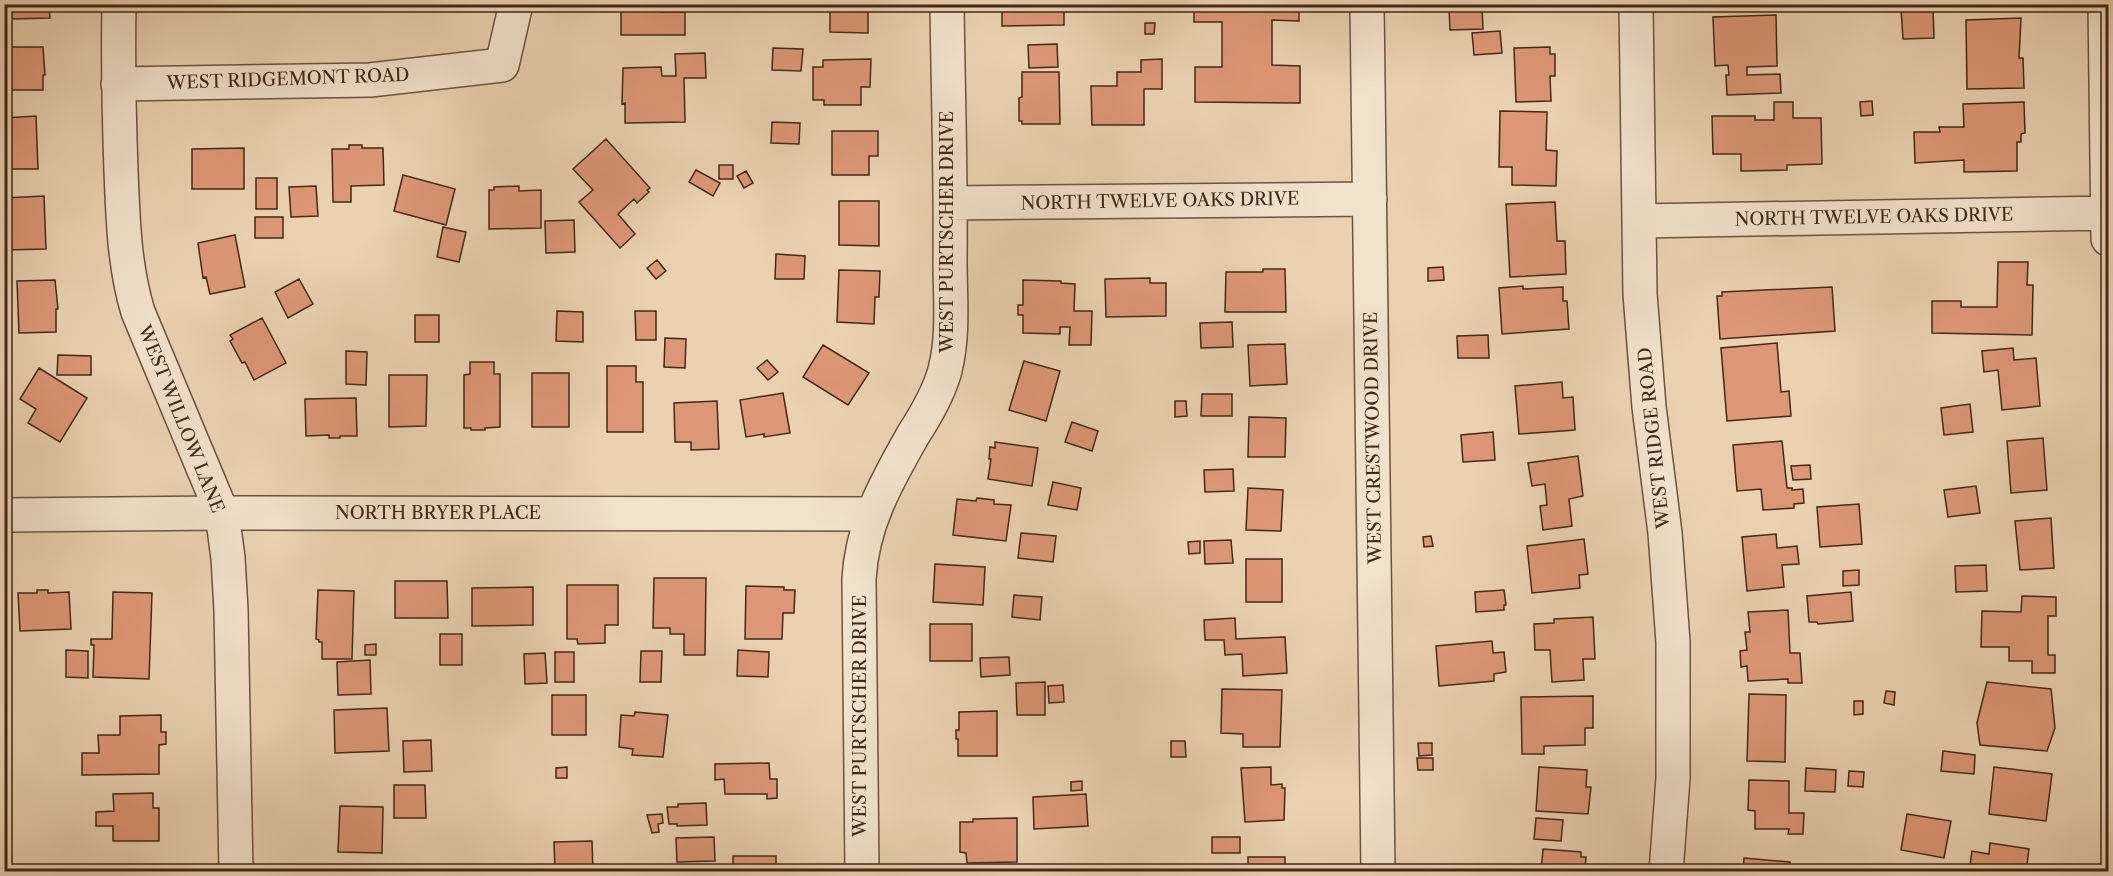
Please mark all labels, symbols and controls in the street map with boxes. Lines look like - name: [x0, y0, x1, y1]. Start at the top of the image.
- street label: WEST RIDGEMONT ROAD: [165, 64, 410, 94]
- street label: WEST PURTSCHER DRIVE: [936, 111, 958, 354]
- street label: NORTH TWELVE OAKS DRIVE: [1020, 188, 1300, 214]
- street label: NORTH TWELVE OAKS DRIVE: [1734, 204, 2014, 230]
- street label: WEST CRESTWOOD DRIVE: [1360, 312, 1386, 565]
- street label: WEST WILLOW LANE: [133, 321, 229, 516]
- street label: WEST RIDGE ROAD: [1634, 346, 1675, 531]
- street label: NORTH BRYER PLACE: [335, 502, 541, 524]
- street label: WEST PURTSCHER DRIVE: [849, 595, 871, 838]

